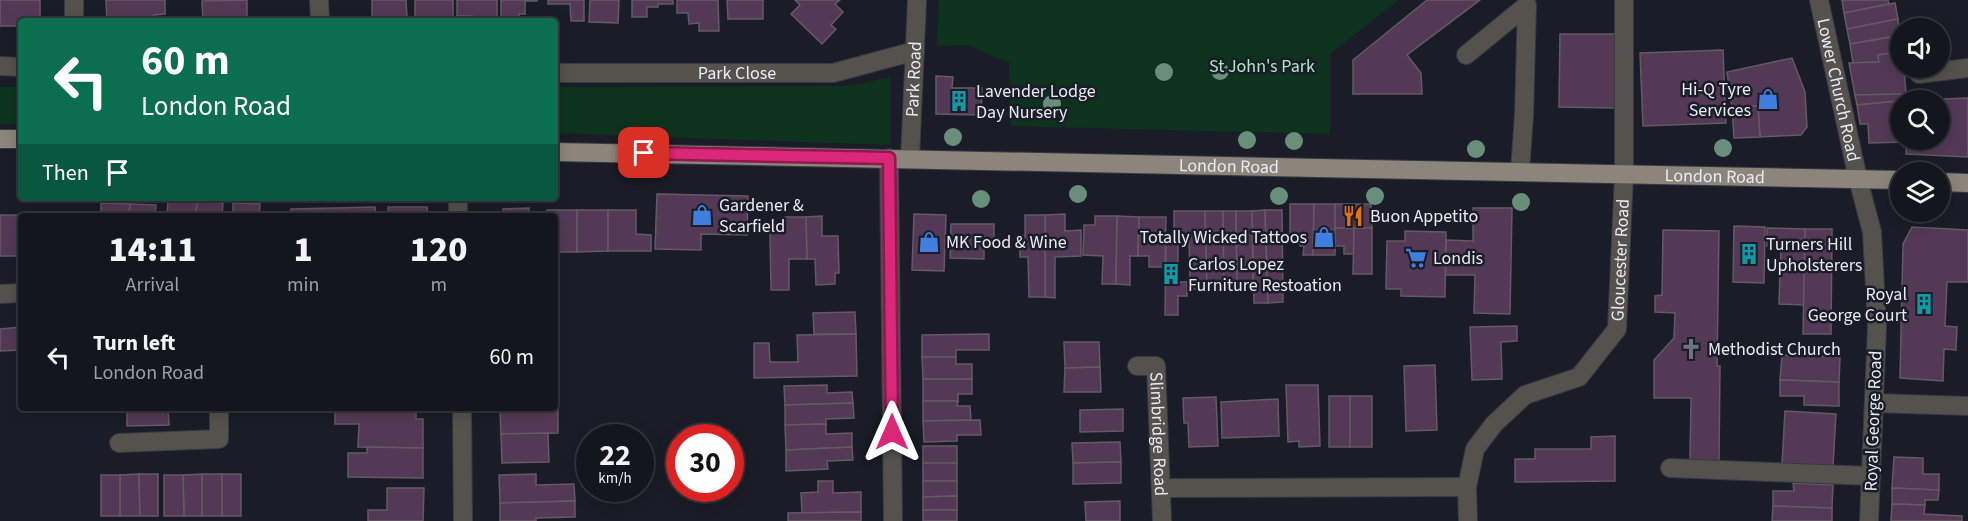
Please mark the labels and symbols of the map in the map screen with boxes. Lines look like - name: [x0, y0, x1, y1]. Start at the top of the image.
- street label: Lower Church Road: [1810, 16, 1866, 164]
- street label: Park Road: [900, 41, 928, 118]
- park label: St John's Park: [1209, 54, 1315, 79]
- street label: Park Close: [698, 61, 776, 86]
- place label: Hi-Q Tyre Services: [1681, 77, 1751, 123]
- place label: Lavender Lodge Day Nursery: [976, 79, 1096, 125]
- shop icon: Hi-Q Tyre Services: [1756, 87, 1780, 111]
- building icon: Lavender Lodge Day Nursery: [947, 89, 971, 113]
- pin: [618, 127, 669, 178]
- street label: London Road: [1179, 153, 1279, 180]
- street label: London Road: [1664, 163, 1765, 190]
- place label: Gardener & Scarfield: [719, 193, 804, 239]
- street label: Gloucester Road: [1605, 198, 1636, 322]
- shop icon: Gardener & Scarfield: [690, 203, 714, 227]
- restaurant icon: Buon Appetito: [1341, 204, 1365, 228]
- place label: Buon Appetito: [1370, 204, 1478, 229]
- place label: Totally Wicked Tattoos: [1140, 225, 1307, 250]
- shop icon: Totally Wicked Tattoos: [1312, 225, 1336, 249]
- shop icon: MK Food & Wine: [917, 230, 941, 254]
- place label: MK Food & Wine: [946, 230, 1067, 255]
- place label: Turners Hill Upholsterers: [1766, 232, 1862, 278]
- building icon: Turners Hill Upholsterers: [1737, 242, 1761, 266]
- supermarket icon: Londis: [1404, 246, 1428, 270]
- place label: Londis: [1433, 246, 1483, 271]
- place label: Carlos Lopez Furniture Restoation: [1188, 252, 1342, 298]
- building icon: Carlos Lopez Furniture Restoation: [1159, 262, 1183, 286]
- place label: Royal George Court: [1808, 282, 1907, 328]
- building icon: Royal George Court: [1912, 292, 1936, 316]
- church icon: Methodist Church: [1679, 337, 1703, 361]
- place label: Methodist Church: [1708, 337, 1841, 362]
- street label: Royal George Road: [1859, 350, 1888, 492]
- street label: Slimbridge Road: [1143, 371, 1173, 497]
- position arrow: [860, 400, 924, 464]
- speed limit sign: 30: [666, 424, 744, 502]

